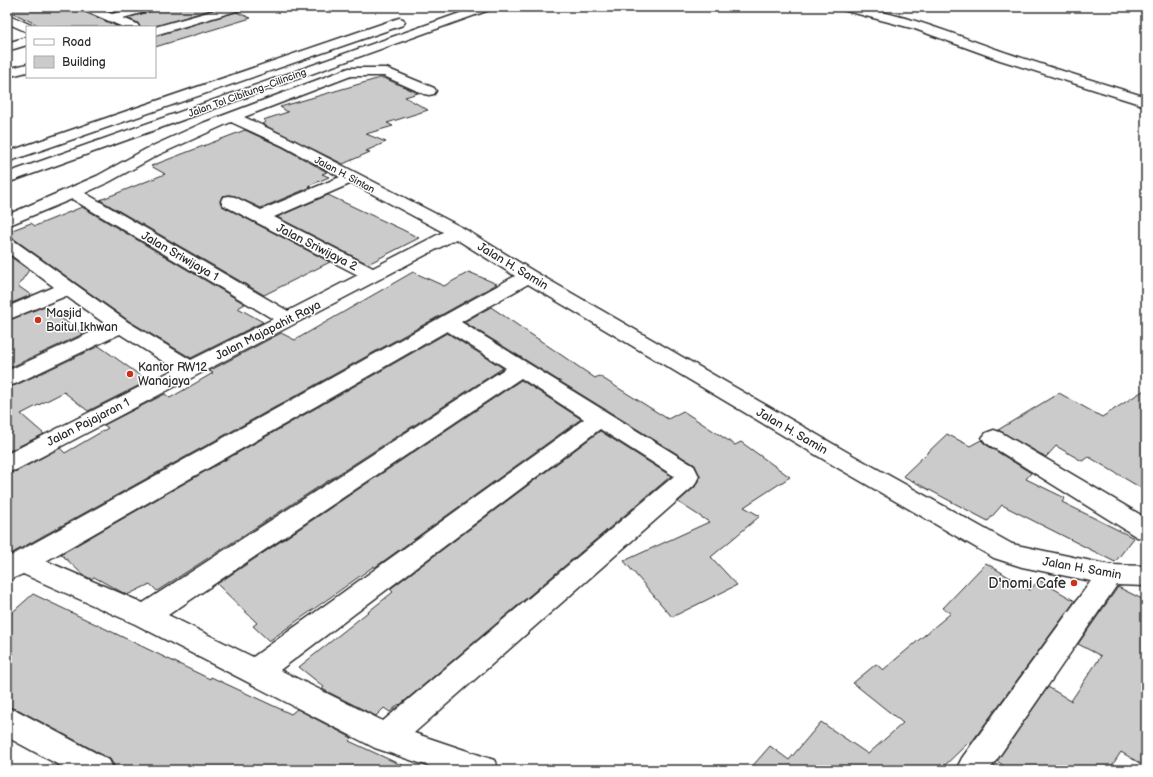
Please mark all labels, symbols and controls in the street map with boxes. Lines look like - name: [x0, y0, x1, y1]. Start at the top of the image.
- legend: [26, 26, 156, 78]
- text: Road: [62, 35, 91, 50]
- text: Building: [62, 55, 106, 70]
- street label: Jalan Tol Cibitung–Cilincing: [187, 66, 308, 120]
- street label: Jalan H. Sintan: [312, 154, 377, 196]
- street label: Jalan Sriwijaya 2: [274, 221, 360, 274]
- street label: Jalan Sriwijaya 1: [138, 228, 221, 285]
- street label: Jalan H. Samin: [475, 239, 551, 294]
- street label: Jalan Majapahit Raya: [213, 297, 324, 364]
- place label: Masjid Baitul Ikhwan: [46, 306, 118, 335]
- marker: Masjid Baitul Ikhwan: [33, 315, 43, 325]
- place label: Kantor RW12 Wanajaya: [138, 360, 207, 389]
- marker: Kantor RW12 Wanajaya: [125, 369, 135, 379]
- street label: Jalan Pajajaran 1: [44, 395, 132, 450]
- street label: Jalan H. Samin: [753, 405, 830, 458]
- street label: Jalan H. Samin: [1041, 554, 1123, 583]
- place label: D'nomi Cafe: [988, 575, 1066, 592]
- marker: D'nomi Cafe: [1069, 578, 1079, 588]

